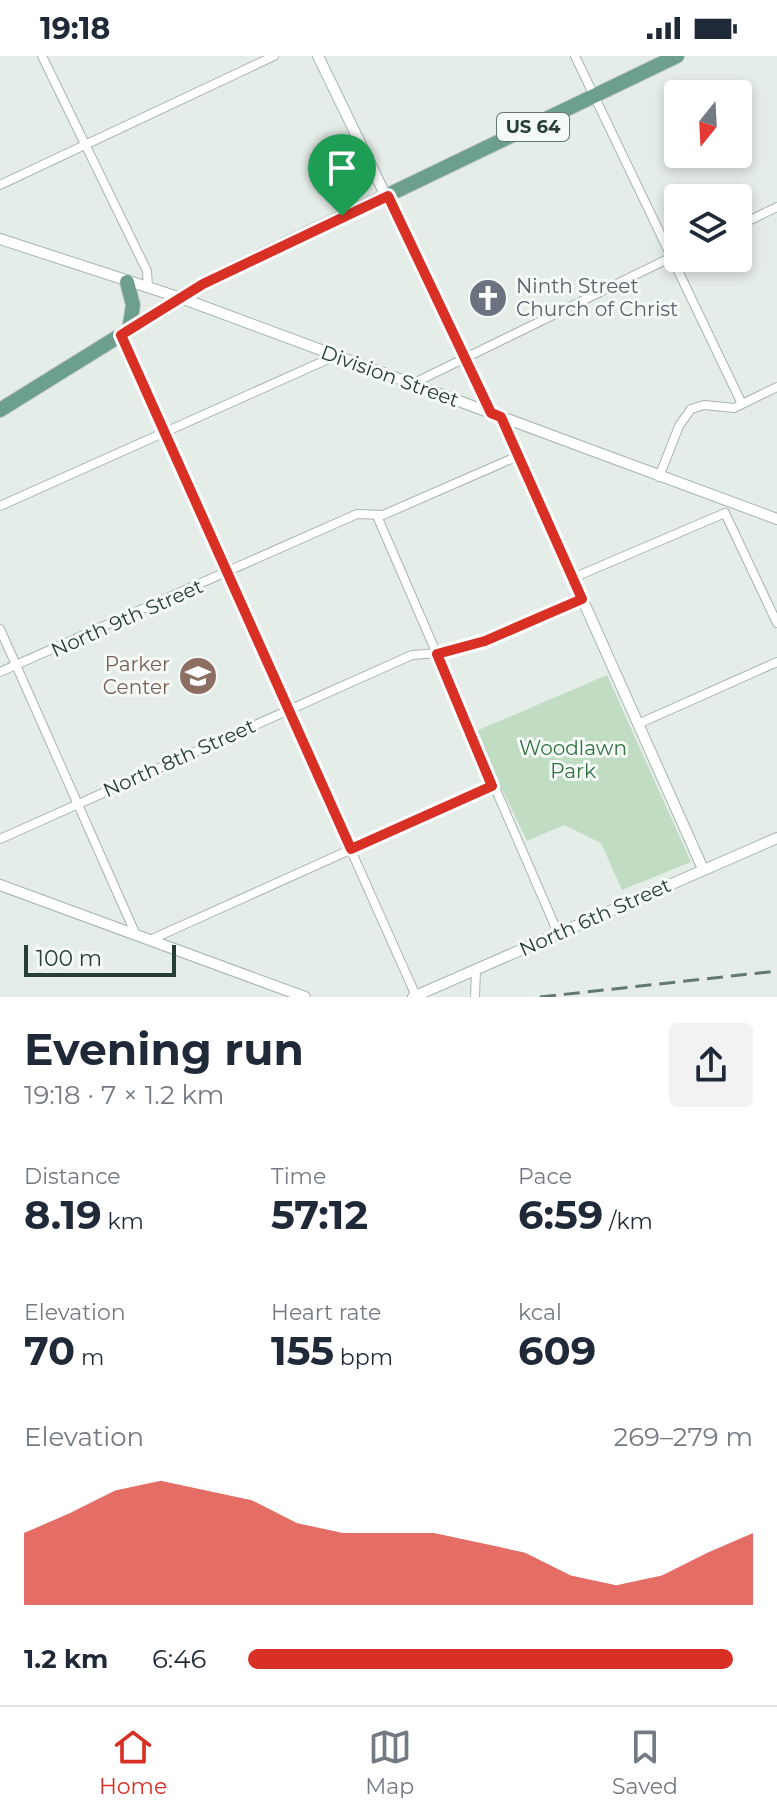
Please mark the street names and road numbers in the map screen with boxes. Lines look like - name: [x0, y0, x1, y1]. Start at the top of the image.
- road number: US 64: [497, 113, 569, 141]
- street label: Division Street: [318, 340, 462, 412]
- street label: North 9th Street: [47, 574, 207, 662]
- street label: North 8th Street: [99, 714, 259, 802]
- street label: North 6th Street: [515, 873, 675, 961]

